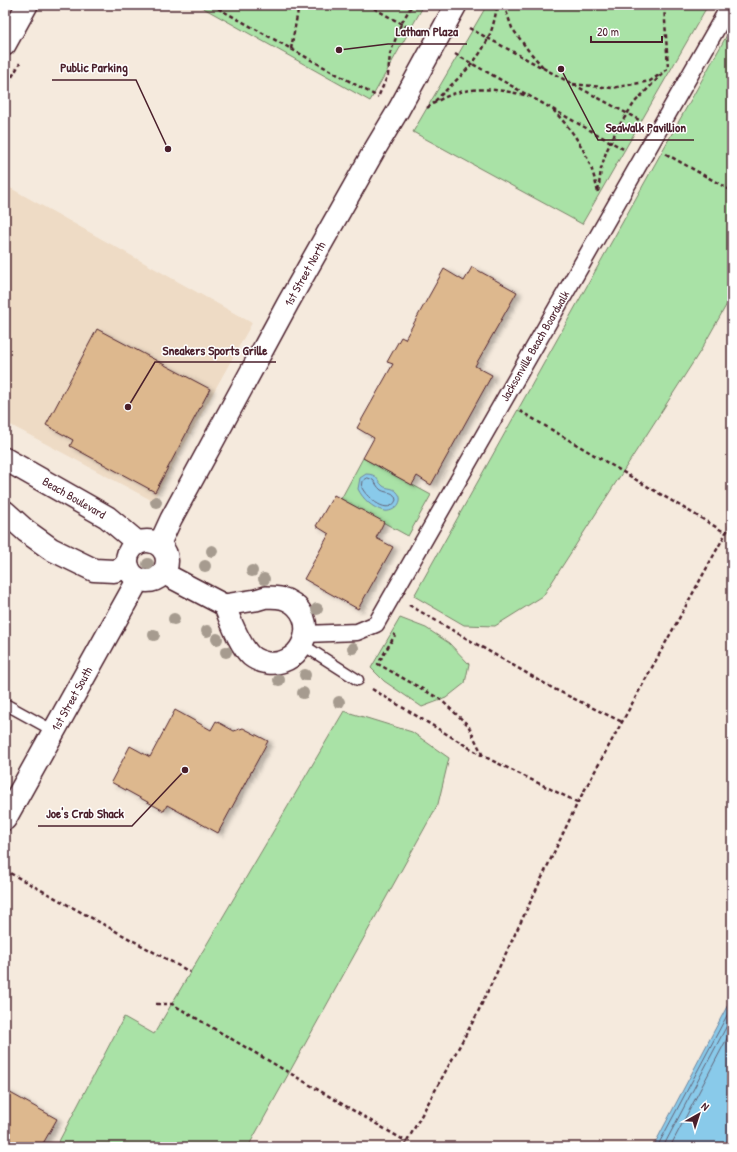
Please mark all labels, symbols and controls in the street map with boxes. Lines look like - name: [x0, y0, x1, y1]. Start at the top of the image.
- scale bar: [591, 18, 662, 44]
- callout: Latham Plaza: [388, 19, 467, 44]
- text: Latham Plaza: [396, 22, 459, 40]
- text: 20 m: [597, 23, 619, 40]
- callout: Public Parking: [52, 55, 136, 80]
- text: Public Parking: [60, 58, 128, 77]
- callout: SeaWalk Pavillion: [598, 115, 694, 140]
- text: SeaWalk Pavillion: [606, 118, 686, 136]
- street label: 1st Street North: [280, 238, 329, 309]
- street label: Jacksonville Beach Boardwalk: [496, 287, 573, 404]
- callout: Sneakers Sports Grille: [155, 337, 276, 362]
- text: Sneakers Sports Grille: [163, 341, 268, 360]
- street label: Beach Boulevard: [39, 473, 109, 523]
- street label: 1st Street South: [47, 664, 96, 734]
- callout: Joe's Crab Shack: [38, 801, 132, 826]
- text: Joe's Crab Shack: [46, 804, 125, 822]
- north arrow: [679, 1094, 719, 1134]
- text: N: [699, 1099, 712, 1114]

